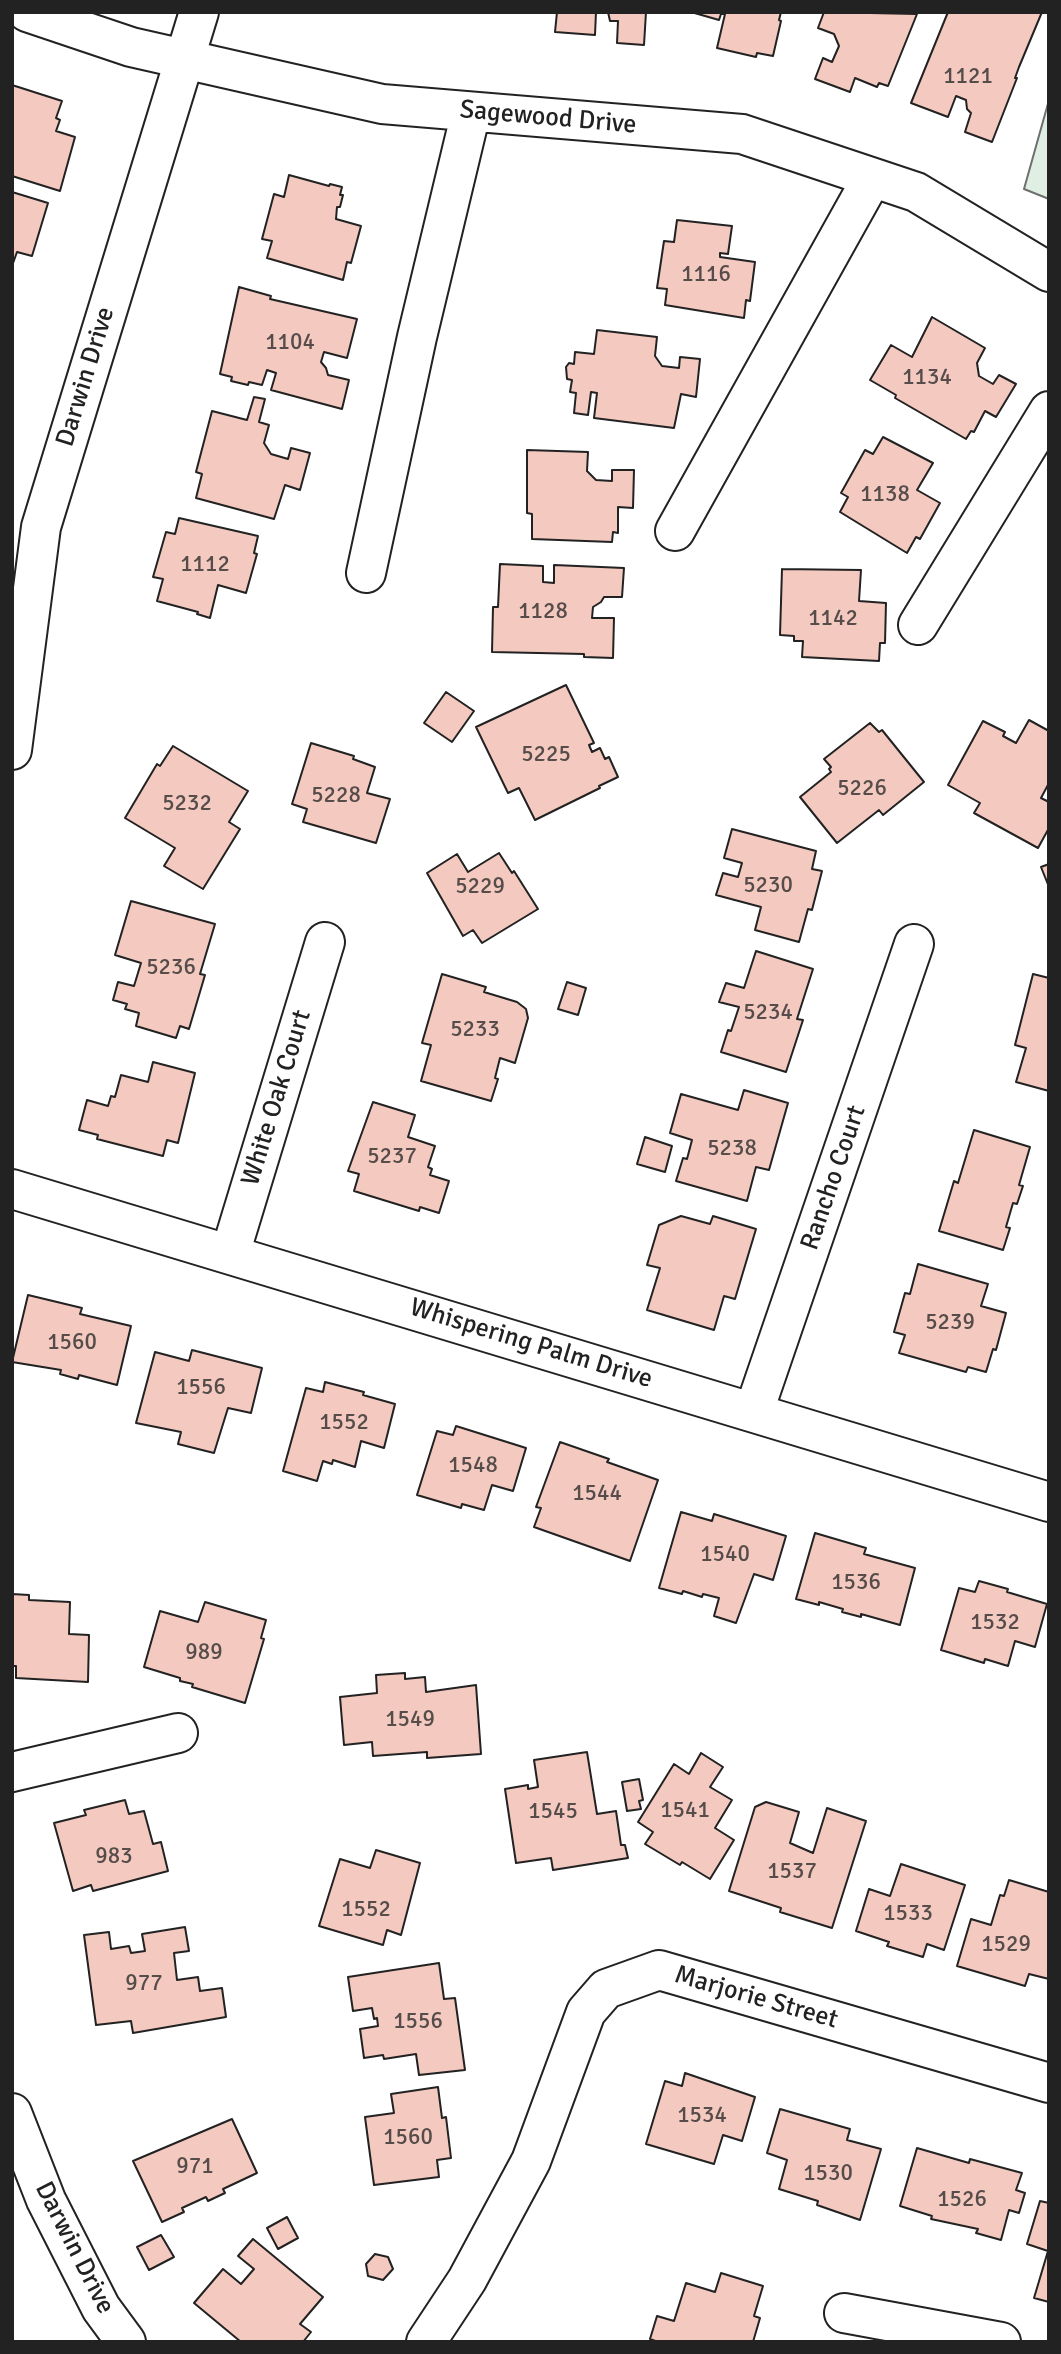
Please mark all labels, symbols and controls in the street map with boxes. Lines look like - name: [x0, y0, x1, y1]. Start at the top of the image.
- house number: 1121: [943, 63, 993, 91]
- street label: Sagewood Drive: [458, 95, 638, 141]
- house number: 1116: [681, 261, 731, 289]
- street label: Darwin Drive: [50, 304, 122, 450]
- house number: 1104: [265, 329, 315, 357]
- house number: 1134: [902, 364, 952, 392]
- house number: 1138: [860, 481, 910, 509]
- house number: 1112: [180, 551, 230, 579]
- house number: 1128: [518, 598, 568, 626]
- house number: 1142: [808, 605, 858, 633]
- house number: 5225: [521, 741, 571, 769]
- house number: 5226: [837, 775, 887, 803]
- house number: 5228: [311, 782, 361, 810]
- house number: 5232: [162, 790, 212, 818]
- house number: 5230: [743, 872, 793, 900]
- house number: 5229: [455, 873, 505, 901]
- house number: 5236: [146, 954, 196, 982]
- house number: 5234: [743, 999, 793, 1027]
- street label: White Oak Court: [235, 1006, 319, 1190]
- house number: 5233: [450, 1016, 500, 1044]
- street label: Rancho Court: [795, 1102, 873, 1254]
- house number: 5238: [707, 1135, 757, 1163]
- house number: 5237: [367, 1143, 417, 1171]
- street label: Whispering Palm Drive: [406, 1292, 656, 1396]
- house number: 5239: [925, 1309, 975, 1337]
- house number: 1560: [47, 1329, 97, 1357]
- house number: 1556: [176, 1374, 226, 1402]
- house number: 1552: [319, 1409, 369, 1437]
- house number: 1548: [448, 1452, 498, 1480]
- house number: 1544: [572, 1480, 622, 1508]
- house number: 1540: [700, 1541, 750, 1569]
- house number: 1536: [831, 1569, 881, 1597]
- house number: 1532: [970, 1609, 1020, 1637]
- house number: 989: [185, 1639, 223, 1667]
- house number: 1549: [385, 1706, 435, 1734]
- house number: 1541: [660, 1797, 710, 1825]
- house number: 1545: [528, 1798, 578, 1826]
- house number: 983: [95, 1843, 133, 1871]
- house number: 1537: [767, 1858, 817, 1886]
- house number: 1552: [341, 1896, 391, 1924]
- house number: 1533: [883, 1900, 933, 1928]
- house number: 1529: [981, 1931, 1031, 1959]
- street label: Marjorie Street: [671, 1960, 841, 2036]
- house number: 977: [125, 1970, 163, 1998]
- house number: 1556: [393, 2008, 443, 2036]
- house number: 1534: [677, 2102, 727, 2130]
- house number: 1560: [383, 2124, 433, 2152]
- house number: 971: [176, 2153, 214, 2181]
- house number: 1530: [803, 2160, 853, 2188]
- street label: Darwin Drive: [27, 2177, 121, 2319]
- house number: 1526: [937, 2186, 987, 2214]

